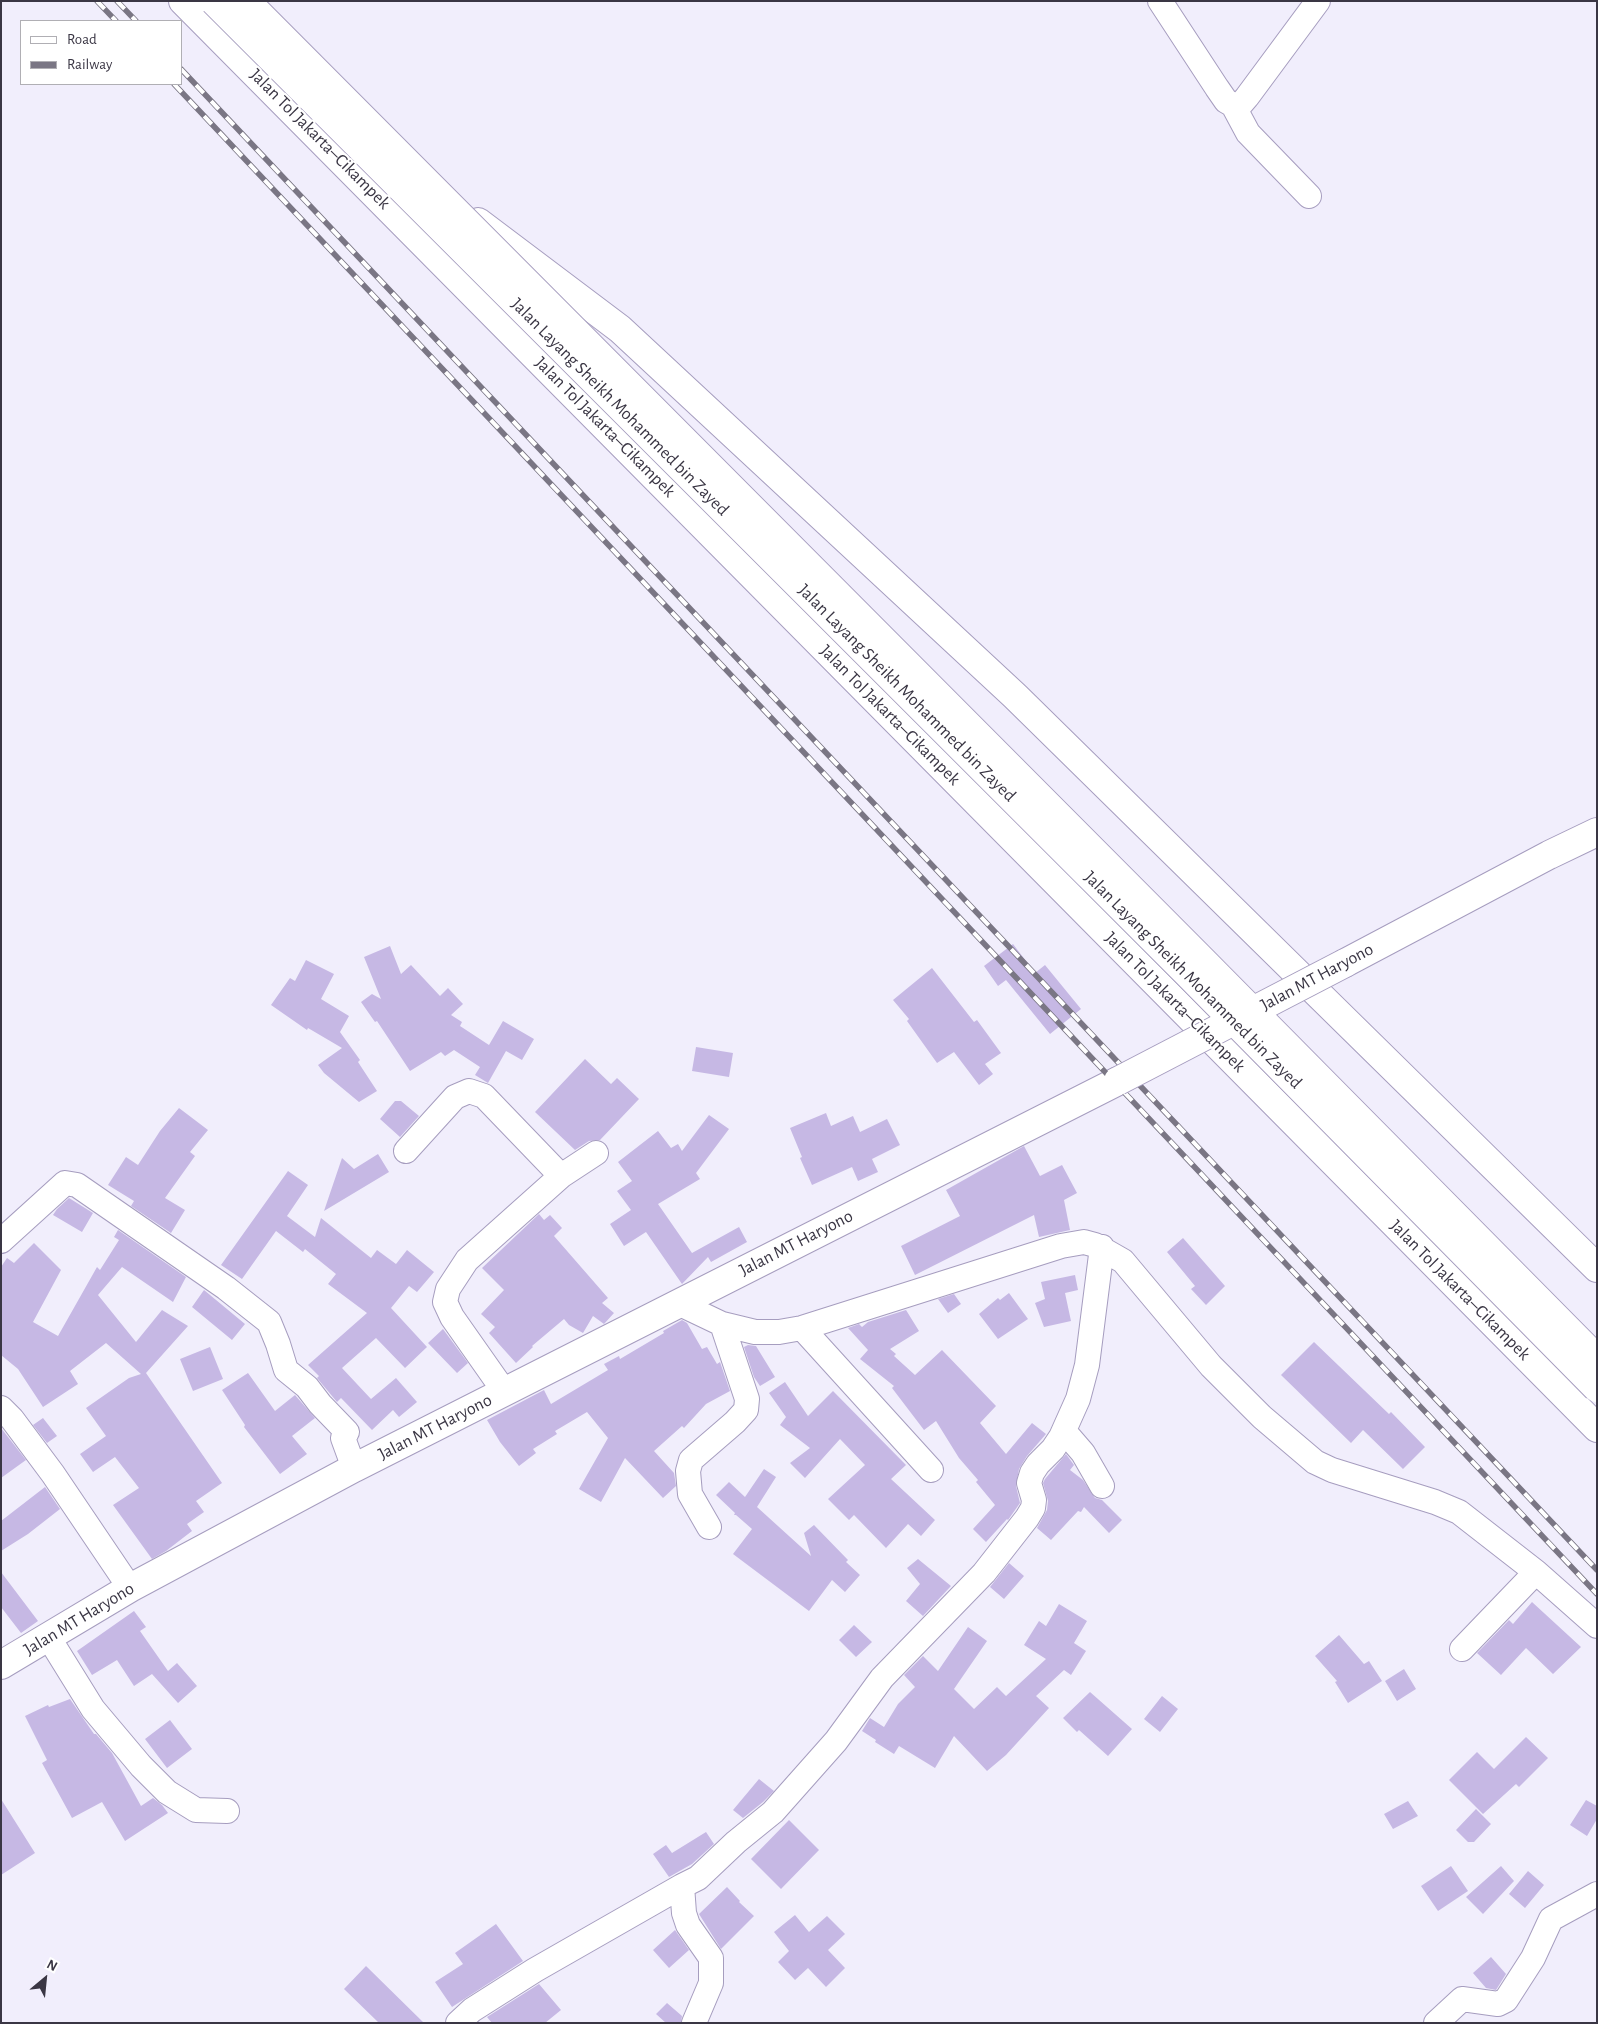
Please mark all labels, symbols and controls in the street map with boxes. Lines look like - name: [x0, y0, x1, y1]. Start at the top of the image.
- legend: [20, 20, 182, 85]
- text: Road: [67, 32, 97, 47]
- text: Railway: [67, 57, 112, 72]
- street label: Jalan Tol Jakarta–Cikampek: [245, 64, 395, 214]
- street label: Jalan Layang Sheikh Mohammed bin Zayed: [507, 294, 733, 520]
- street label: Jalan Tol Jakarta–Cikampek: [530, 352, 680, 502]
- street label: Jalan Layang Sheikh Mohammed bin Zayed: [794, 580, 1020, 806]
- street label: Jalan Tol Jakarta–Cikampek: [815, 640, 965, 790]
- street label: Jalan Layang Sheikh Mohammed bin Zayed: [1080, 867, 1306, 1093]
- street label: Jalan Tol Jakarta–Cikampek: [1100, 927, 1250, 1077]
- street label: Jalan MT Haryono: [1257, 938, 1377, 1016]
- street label: Jalan MT Haryono: [736, 1205, 856, 1281]
- street label: Jalan Tol Jakarta–Cikampek: [1385, 1215, 1535, 1365]
- street label: Jalan MT Haryono: [375, 1389, 495, 1465]
- street label: Jalan MT Haryono: [20, 1578, 138, 1660]
- north arrow: [20, 1954, 70, 2004]
- text: N: [44, 1957, 60, 1974]

